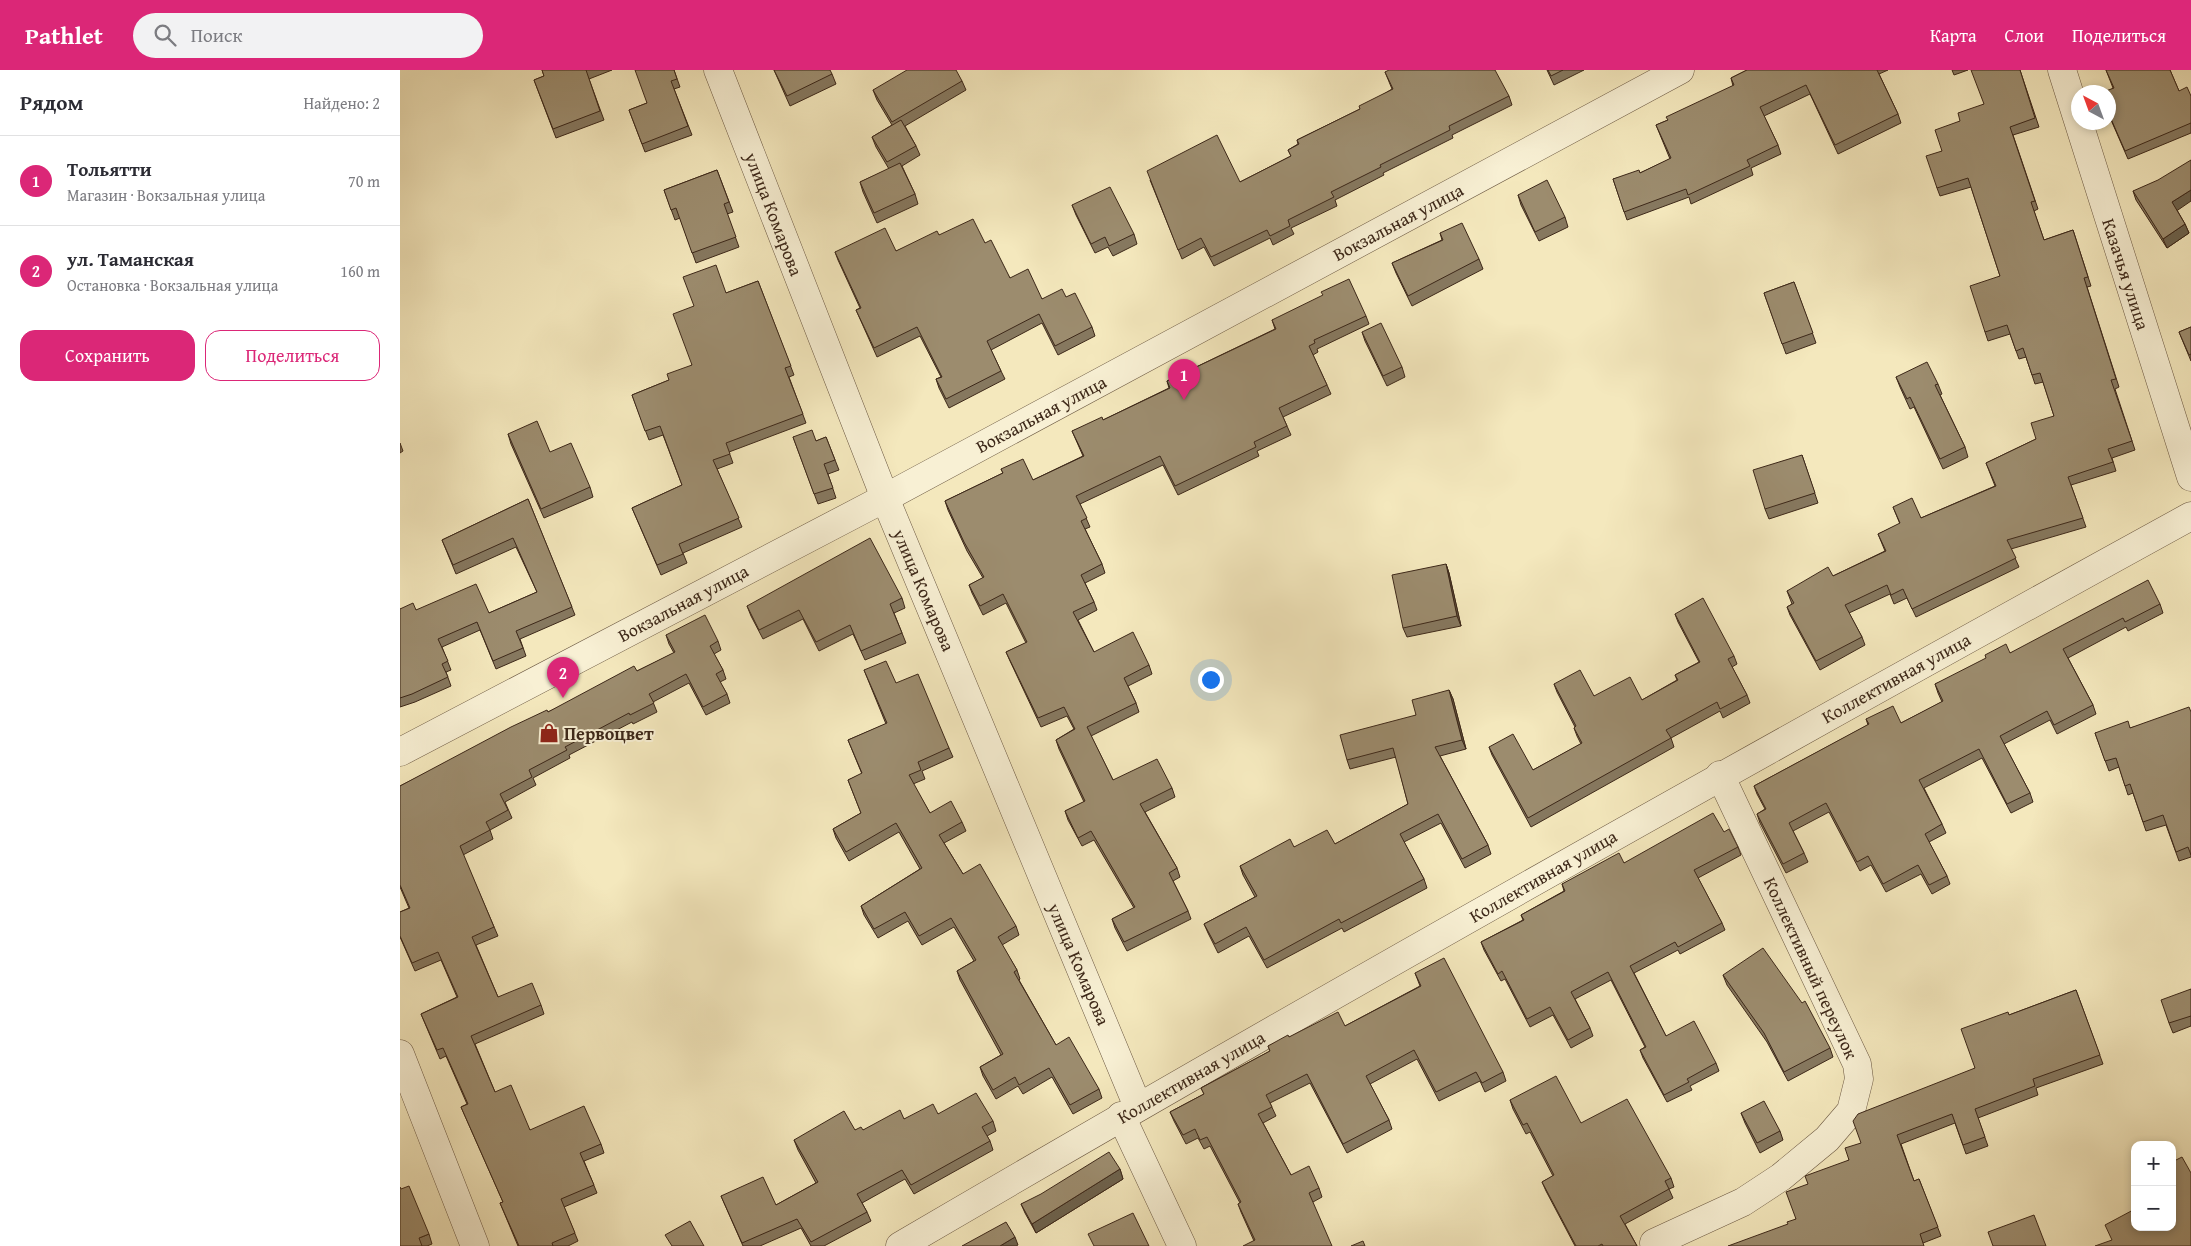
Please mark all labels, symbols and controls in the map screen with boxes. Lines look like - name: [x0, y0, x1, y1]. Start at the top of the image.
- search box: [133, 13, 483, 58]
- text: Pathlet: [25, 18, 103, 53]
- icon: search: [151, 21, 179, 49]
- text: Поиск: [191, 21, 242, 49]
- text: Карта: [1930, 22, 1977, 49]
- text: Слои: [2005, 22, 2044, 49]
- text: Поделиться: [2072, 22, 2166, 49]
- north arrow: [2071, 85, 2116, 130]
- text: Рядом: [20, 87, 83, 118]
- text: Найдено: 2: [303, 91, 380, 115]
- street label: улица Комарова: [738, 147, 810, 280]
- text: Тольятти: [67, 155, 152, 183]
- text: 1: [32, 169, 40, 193]
- text: 70 m: [348, 169, 380, 193]
- street label: Вокзальная улица: [1328, 176, 1468, 268]
- text: Магазин · Вокзальная улица: [67, 183, 265, 207]
- street label: Казачья улица: [2095, 215, 2157, 334]
- text: ул. Таманская: [67, 245, 194, 273]
- text: 2: [32, 259, 40, 283]
- text: 160 m: [340, 259, 380, 283]
- text: Остановка · Вокзальная улица: [67, 273, 278, 297]
- button: Сохранить: [20, 330, 195, 381]
- button: Поделиться: [205, 330, 380, 381]
- pin: 1: [1168, 359, 1200, 400]
- street label: Вокзальная улица: [971, 368, 1111, 460]
- street label: улица Комарова: [886, 524, 962, 656]
- street label: Вокзальная улица: [613, 557, 753, 649]
- street label: Коллективная улица: [1817, 626, 1976, 730]
- pin: 2: [547, 657, 579, 698]
- your location: [1198, 667, 1224, 693]
- place label: Первоцвет: [564, 720, 654, 747]
- shop icon: Первоцвет: [538, 722, 560, 744]
- street label: Коллективная улица: [1464, 822, 1622, 929]
- street label: Коллективный переулок: [1757, 872, 1865, 1064]
- street label: улица Комарова: [1041, 898, 1117, 1030]
- street label: Коллективная улица: [1112, 1023, 1270, 1130]
- map controls: [2131, 1141, 2176, 1231]
- button: +: [2131, 1141, 2176, 1186]
- button: −: [2131, 1186, 2176, 1231]

